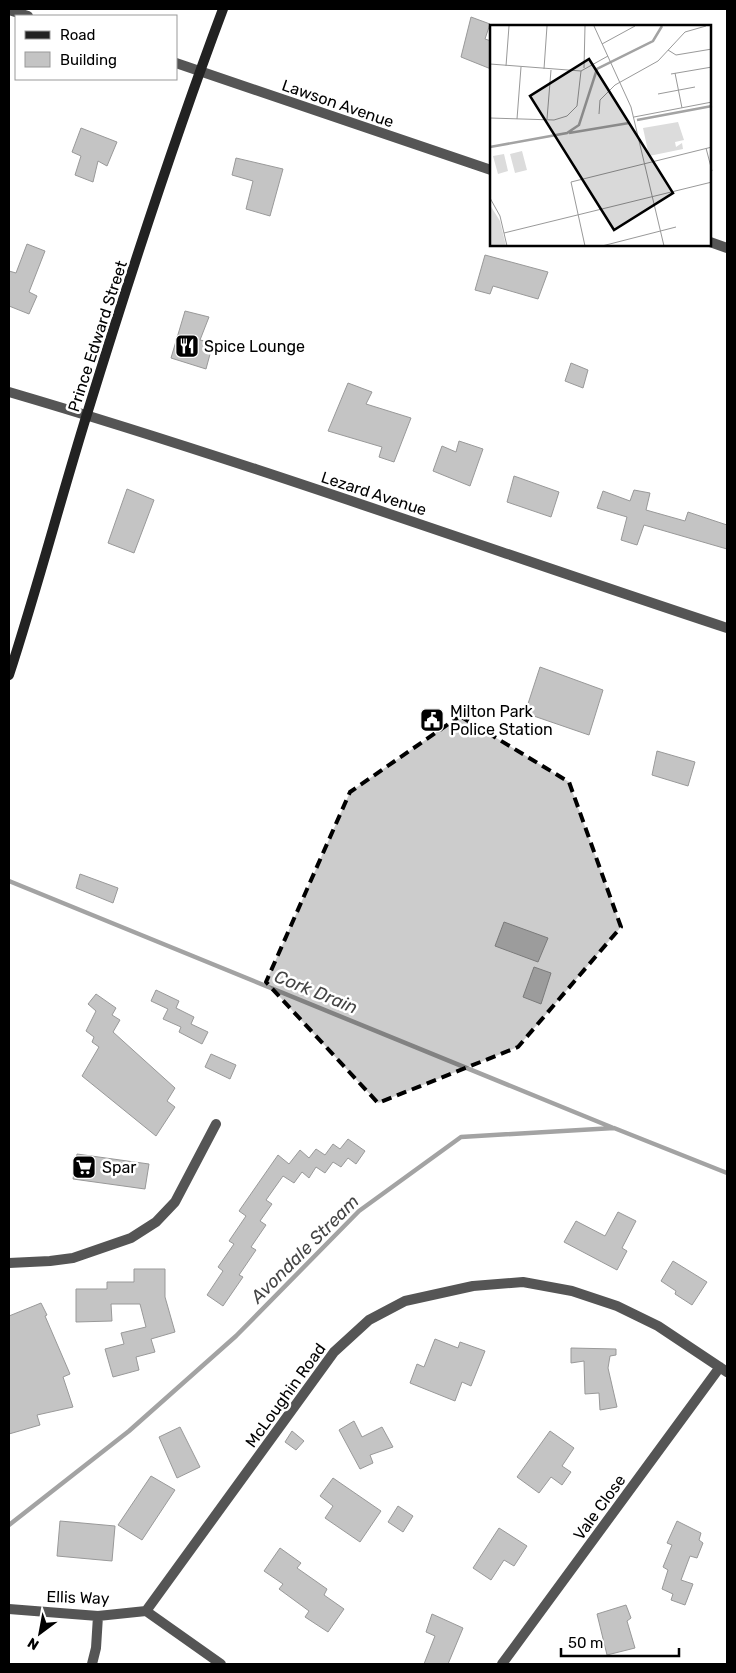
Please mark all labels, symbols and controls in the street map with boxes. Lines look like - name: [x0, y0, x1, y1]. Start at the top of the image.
- legend: [15, 15, 178, 80]
- inset map: [490, 25, 711, 246]
- text: Road: [60, 26, 96, 44]
- text: Building: [60, 51, 117, 69]
- street label: Lawson Avenue: [279, 75, 396, 132]
- street label: Prince Edward Street: [64, 258, 131, 414]
- restaurant icon: Spice Lounge: [174, 333, 200, 359]
- place label: Spice Lounge: [204, 337, 305, 356]
- street label: Lezard Avenue: [319, 467, 429, 519]
- place label: Milton Park Police Station: [450, 702, 553, 739]
- public building icon: Milton Park Police Station: [419, 707, 445, 733]
- water label: Cork Drain: [271, 965, 361, 1019]
- supermarket icon: Spar: [71, 1154, 97, 1180]
- place label: Spar: [102, 1158, 136, 1177]
- water label: Avondale Stream: [246, 1190, 364, 1308]
- street label: McLoughin Road: [241, 1340, 330, 1451]
- street label: Vale Close: [569, 1471, 629, 1544]
- street label: Ellis Way: [46, 1587, 110, 1608]
- north arrow: [15, 1608, 65, 1658]
- scale bar: [561, 1626, 678, 1658]
- text: N: [25, 1634, 42, 1653]
- text: 50 m: [568, 1634, 603, 1652]

